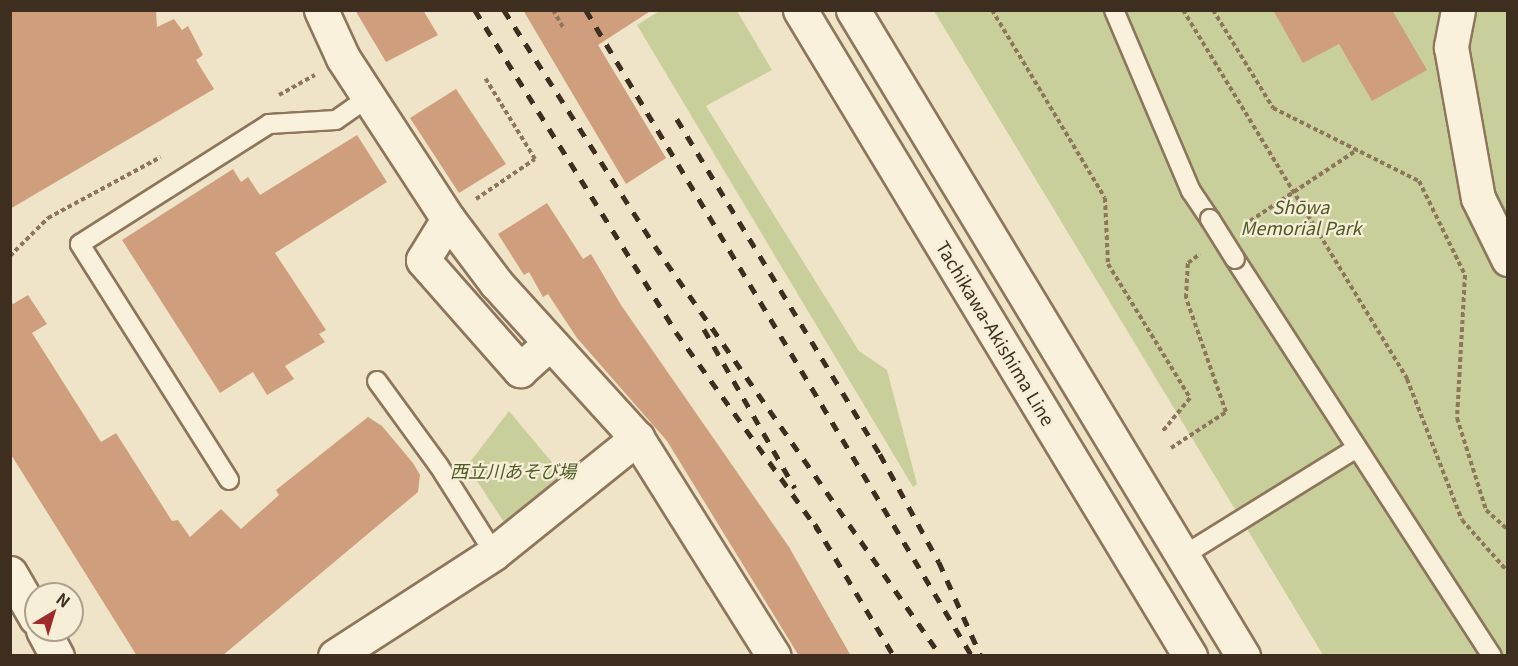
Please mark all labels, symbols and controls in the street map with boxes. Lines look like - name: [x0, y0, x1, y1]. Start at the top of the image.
- park label: Shōwa Memorial Park: [1241, 196, 1361, 238]
- street label: Tachikawa-Akishima Line: [932, 237, 1060, 429]
- park label: 西立川あそび場: [450, 459, 576, 481]
- north arrow: [24, 582, 84, 642]
- text: N: [52, 586, 76, 613]

